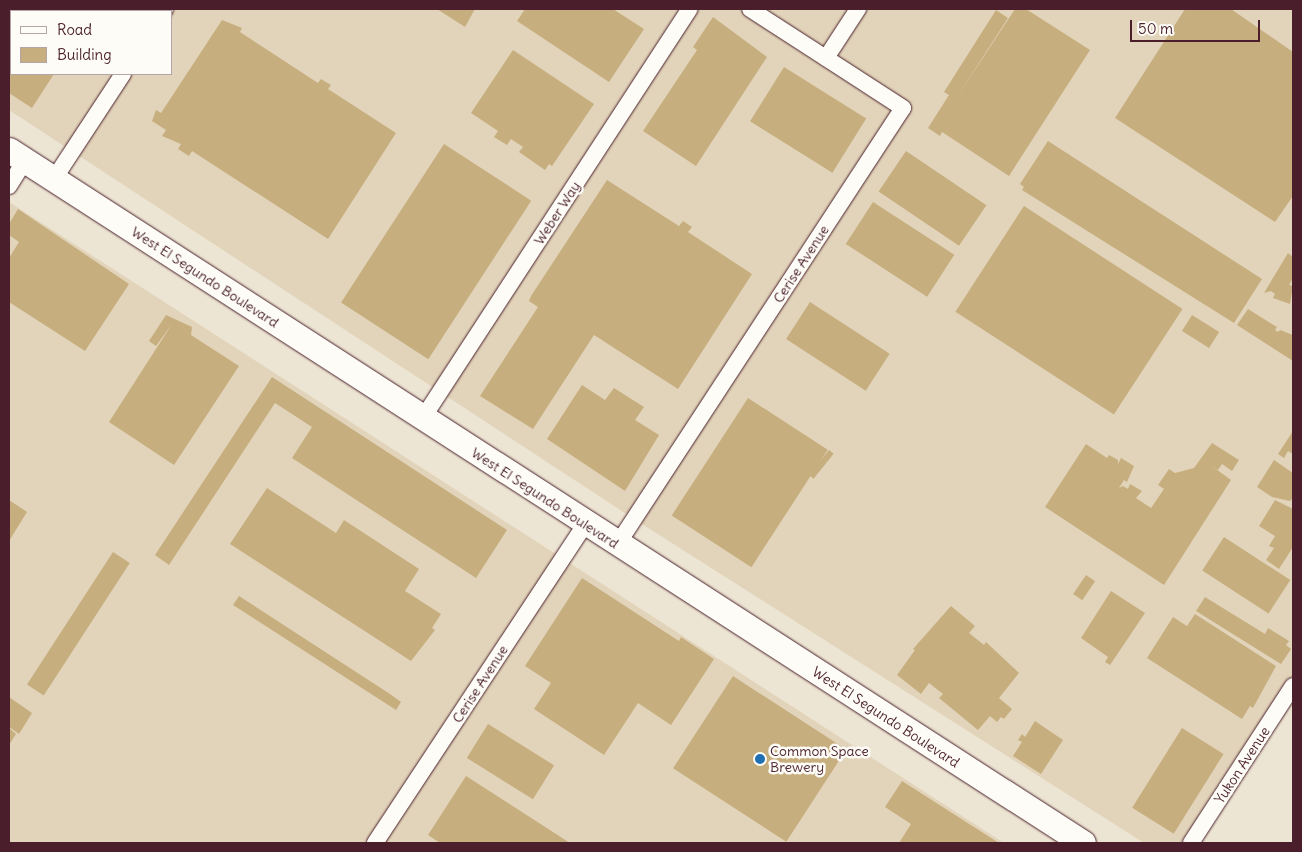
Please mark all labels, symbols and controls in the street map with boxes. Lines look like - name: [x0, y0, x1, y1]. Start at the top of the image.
- legend: [10, 10, 172, 75]
- scale bar: [1132, 10, 1262, 42]
- text: 50 m: [1138, 19, 1173, 38]
- text: Road: [57, 20, 92, 39]
- text: Building: [57, 45, 112, 64]
- street label: Weber Way: [530, 178, 584, 248]
- street label: Cerise Avenue: [770, 222, 832, 306]
- street label: West El Segundo Boulevard: [128, 223, 282, 331]
- street label: West El Segundo Boulevard: [468, 444, 622, 552]
- street label: Cerise Avenue: [449, 642, 511, 726]
- street label: West El Segundo Boulevard: [809, 663, 963, 771]
- street label: Yukon Avenue: [1211, 723, 1273, 807]
- place label: Common Space Brewery: [770, 743, 869, 776]
- marker: Common Space Brewery: [754, 753, 766, 765]

